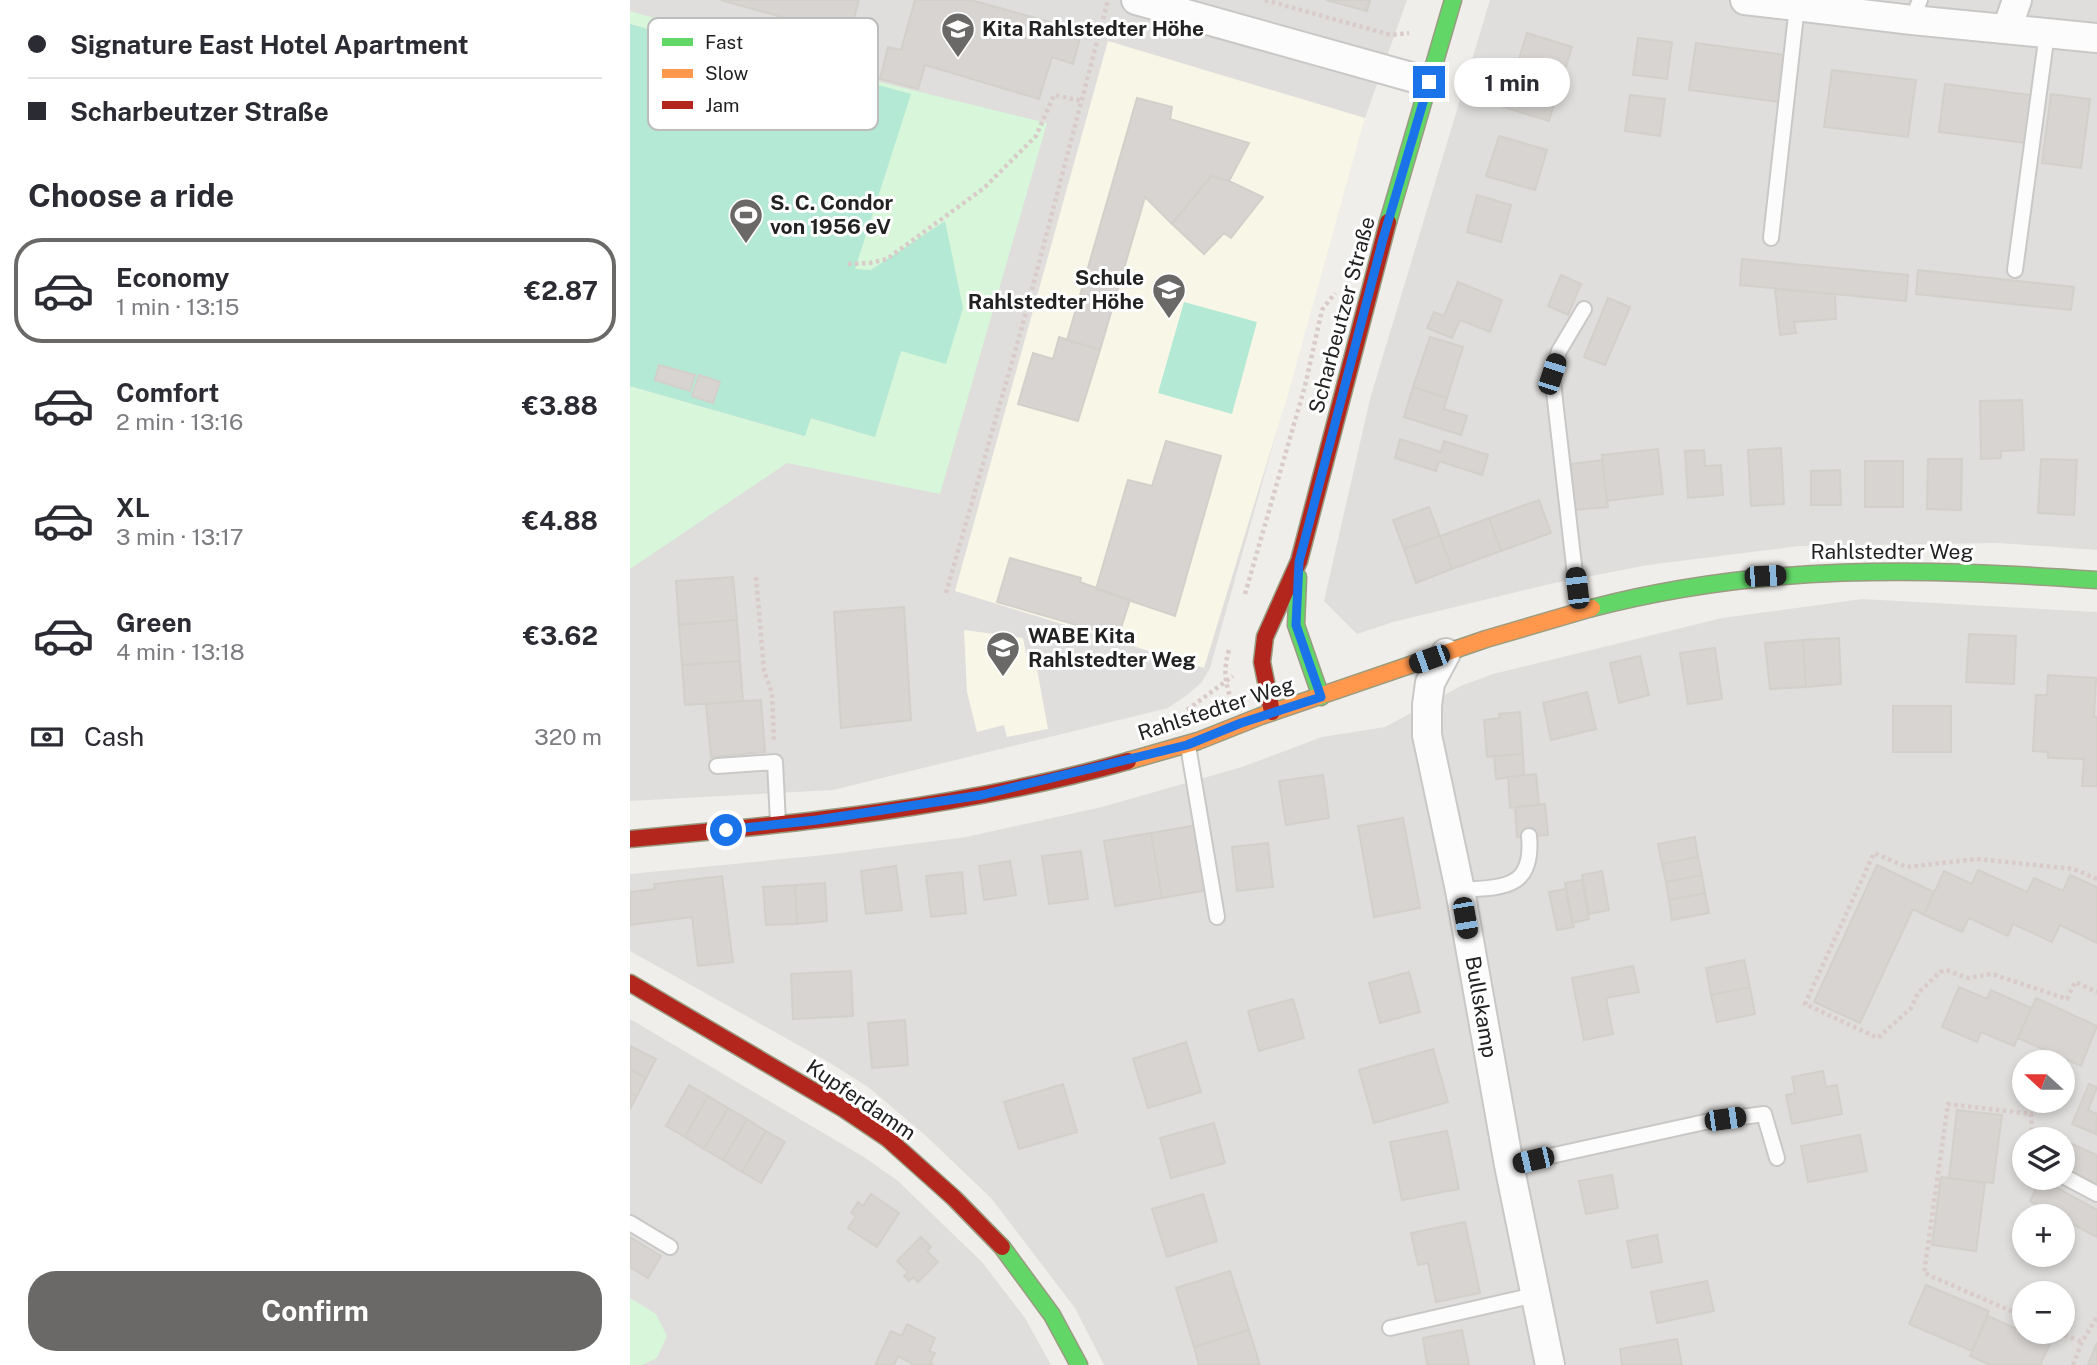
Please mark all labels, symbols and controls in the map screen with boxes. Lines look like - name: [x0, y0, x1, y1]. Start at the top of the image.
- school or university icon: Kita Rahlstedter Höhe: [939, 10, 977, 59]
- place label: Kita Rahlstedter Höhe: [982, 16, 1204, 41]
- legend: [648, 18, 878, 130]
- text: Signature East Hotel Apartment: [70, 29, 469, 60]
- text: Fast: [705, 31, 743, 53]
- callout: 1 min: [1454, 57, 1569, 106]
- text: Slow: [705, 62, 749, 84]
- route end: [1413, 66, 1445, 98]
- text: 1 min: [1484, 69, 1540, 96]
- text: Jam: [705, 94, 739, 116]
- text: Scharbeutzer Straße: [70, 96, 329, 127]
- text: Choose a ride: [28, 177, 234, 214]
- place label: S. C. Condor von 1956 eV: [770, 190, 894, 239]
- sports icon: S. C. Condor von 1956 eV: [727, 196, 765, 245]
- street label: Scharbeutzer Straße: [1303, 214, 1380, 416]
- icon: car: [32, 259, 95, 322]
- text: Economy: [116, 262, 229, 293]
- place label: Schule Rahlstedter Höhe: [968, 265, 1144, 314]
- school or university icon: Schule Rahlstedter Höhe: [1150, 271, 1188, 320]
- text: €2.87: [524, 275, 598, 306]
- text: 1 min · 13:15: [116, 293, 239, 320]
- car: [1536, 351, 1569, 397]
- icon: car: [32, 374, 95, 437]
- text: Comfort: [116, 377, 219, 408]
- text: €3.88: [522, 390, 598, 421]
- text: 2 min · 13:16: [116, 408, 243, 435]
- icon: car: [32, 489, 95, 552]
- text: XL: [116, 492, 150, 523]
- text: €4.88: [522, 505, 598, 536]
- text: 3 min · 13:17: [116, 523, 244, 550]
- street label: Rahlstedter Weg: [1810, 539, 1974, 564]
- car: [1744, 564, 1787, 588]
- car: [1565, 566, 1590, 610]
- icon: car: [32, 604, 95, 667]
- text: Green: [116, 607, 192, 638]
- text: €3.62: [523, 620, 598, 651]
- place label: WABE Kita Rahlstedter Weg: [1028, 623, 1196, 672]
- school or university icon: WABE Kita Rahlstedter Weg: [984, 629, 1022, 678]
- text: 4 min · 13:18: [116, 638, 245, 665]
- car: [1406, 642, 1453, 676]
- street label: Rahlstedter Weg: [1134, 671, 1297, 746]
- icon: cash: [28, 718, 66, 756]
- text: Cash: [84, 721, 144, 752]
- text: 320 m: [534, 723, 602, 750]
- route start: [710, 814, 742, 846]
- car: [1452, 895, 1479, 941]
- street label: Bullskamp: [1460, 954, 1503, 1060]
- north arrow: [2012, 1050, 2076, 1113]
- map controls: [2012, 1050, 2075, 1344]
- street label: Kupferdamm: [802, 1054, 921, 1145]
- car: [1703, 1106, 1748, 1132]
- button: layers: [2012, 1127, 2075, 1190]
- car: [1511, 1145, 1556, 1175]
- button: +: [2012, 1204, 2075, 1267]
- button: Confirm: [28, 1271, 602, 1351]
- button: −: [2012, 1281, 2075, 1344]

